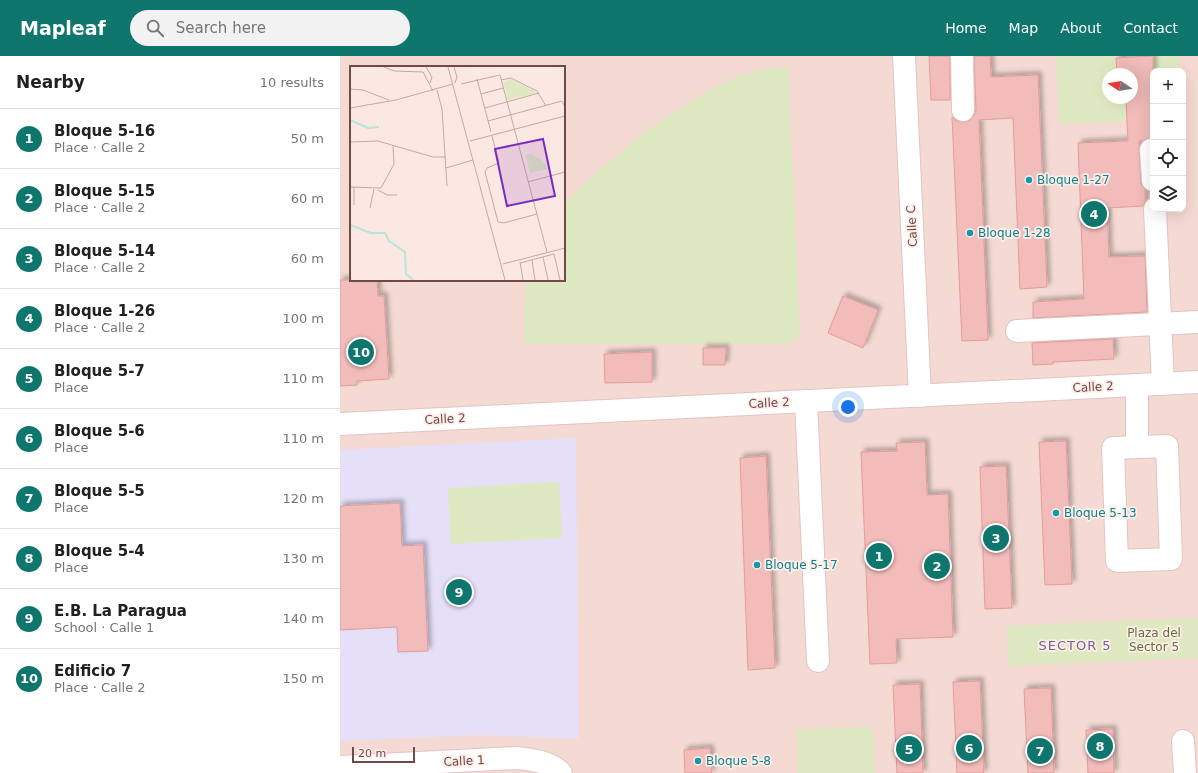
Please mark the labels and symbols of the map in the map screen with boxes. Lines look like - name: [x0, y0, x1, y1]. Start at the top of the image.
- inset map: [350, 66, 565, 281]
- north arrow: [1102, 68, 1138, 104]
- place label: Bloque 1-27: [1037, 173, 1110, 187]
- marker: Bloque 1-27: [1024, 175, 1034, 185]
- pin: 4: [1081, 199, 1107, 229]
- street label: Calle C: [904, 205, 920, 247]
- place label: Bloque 1-28: [978, 226, 1051, 240]
- marker: Bloque 1-28: [965, 228, 975, 238]
- pin: 10: [348, 337, 374, 367]
- street label: Calle 2: [1072, 379, 1114, 395]
- street label: Calle 2: [748, 395, 790, 411]
- your location: [838, 397, 858, 417]
- street label: Calle 2: [424, 411, 466, 427]
- place label: Bloque 5-13: [1064, 506, 1137, 520]
- marker: Bloque 5-13: [1051, 508, 1061, 518]
- pin: 3: [983, 523, 1009, 553]
- pin: 1: [866, 541, 892, 571]
- pin: 2: [924, 551, 950, 581]
- place label: Bloque 5-17: [765, 558, 838, 572]
- marker: Bloque 5-17: [752, 560, 762, 570]
- pin: 9: [446, 577, 472, 607]
- park label: Plaza del Sector 5: [1127, 626, 1181, 654]
- district label: SECTOR 5: [1038, 638, 1112, 653]
- pin: 8: [1087, 731, 1113, 761]
- pin: 6: [956, 733, 982, 763]
- pin: 5: [896, 734, 922, 764]
- pin: 7: [1027, 736, 1053, 766]
- scale bar: [352, 745, 415, 764]
- street label: Calle 1: [443, 753, 485, 769]
- place label: Bloque 5-8: [706, 754, 771, 768]
- marker: Bloque 5-8: [693, 756, 703, 766]

